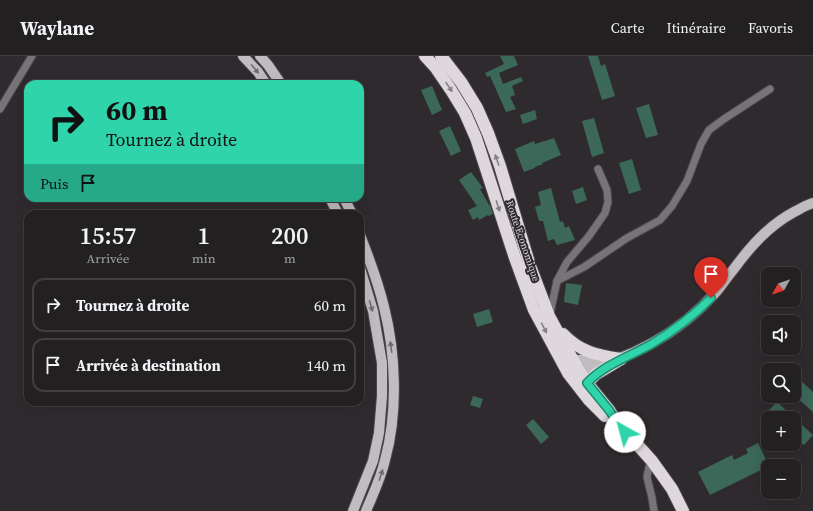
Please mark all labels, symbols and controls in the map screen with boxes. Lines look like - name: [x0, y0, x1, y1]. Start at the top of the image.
- text: Waylane: [20, 15, 94, 41]
- text: Carte: [611, 18, 645, 38]
- text: Itinéraire: [667, 18, 726, 38]
- text: Favoris: [748, 18, 793, 38]
- one-way arrow: [251, 64, 260, 75]
- one-way arrow: [445, 82, 453, 92]
- text: 60 m: [106, 91, 168, 129]
- icon: right: [40, 96, 92, 148]
- text: Tournez à droite: [106, 127, 237, 152]
- one-way arrow: [494, 154, 500, 166]
- icon: arrive: [77, 172, 99, 194]
- text: Puis: [40, 173, 69, 194]
- street label: Route Economique: [503, 199, 543, 283]
- one-way arrow: [495, 201, 501, 213]
- text: 15:57: [79, 219, 137, 252]
- text: 1: [198, 219, 210, 252]
- text: 200: [271, 219, 309, 252]
- text: Arrivée: [87, 250, 129, 267]
- text: min: [192, 250, 216, 267]
- text: m: [284, 250, 296, 267]
- pin: [694, 257, 728, 298]
- icon: arrive: [700, 263, 722, 285]
- north arrow: [761, 267, 801, 307]
- map controls: [761, 267, 801, 499]
- icon: right: [42, 294, 64, 316]
- text: Tournez à droite: [76, 295, 189, 316]
- text: 60 m: [314, 295, 346, 316]
- one-way arrow: [368, 300, 374, 312]
- button: sound: [761, 315, 801, 355]
- one-way arrow: [540, 322, 547, 334]
- one-way arrow: [388, 341, 394, 353]
- icon: arrive: [42, 354, 64, 376]
- text: Arrivée à destination: [76, 355, 221, 376]
- text: 140 m: [306, 355, 346, 376]
- button: search: [761, 363, 801, 403]
- position arrow: [604, 411, 646, 453]
- button: +: [761, 411, 801, 451]
- button: −: [761, 459, 801, 499]
- one-way arrow: [378, 469, 384, 481]

